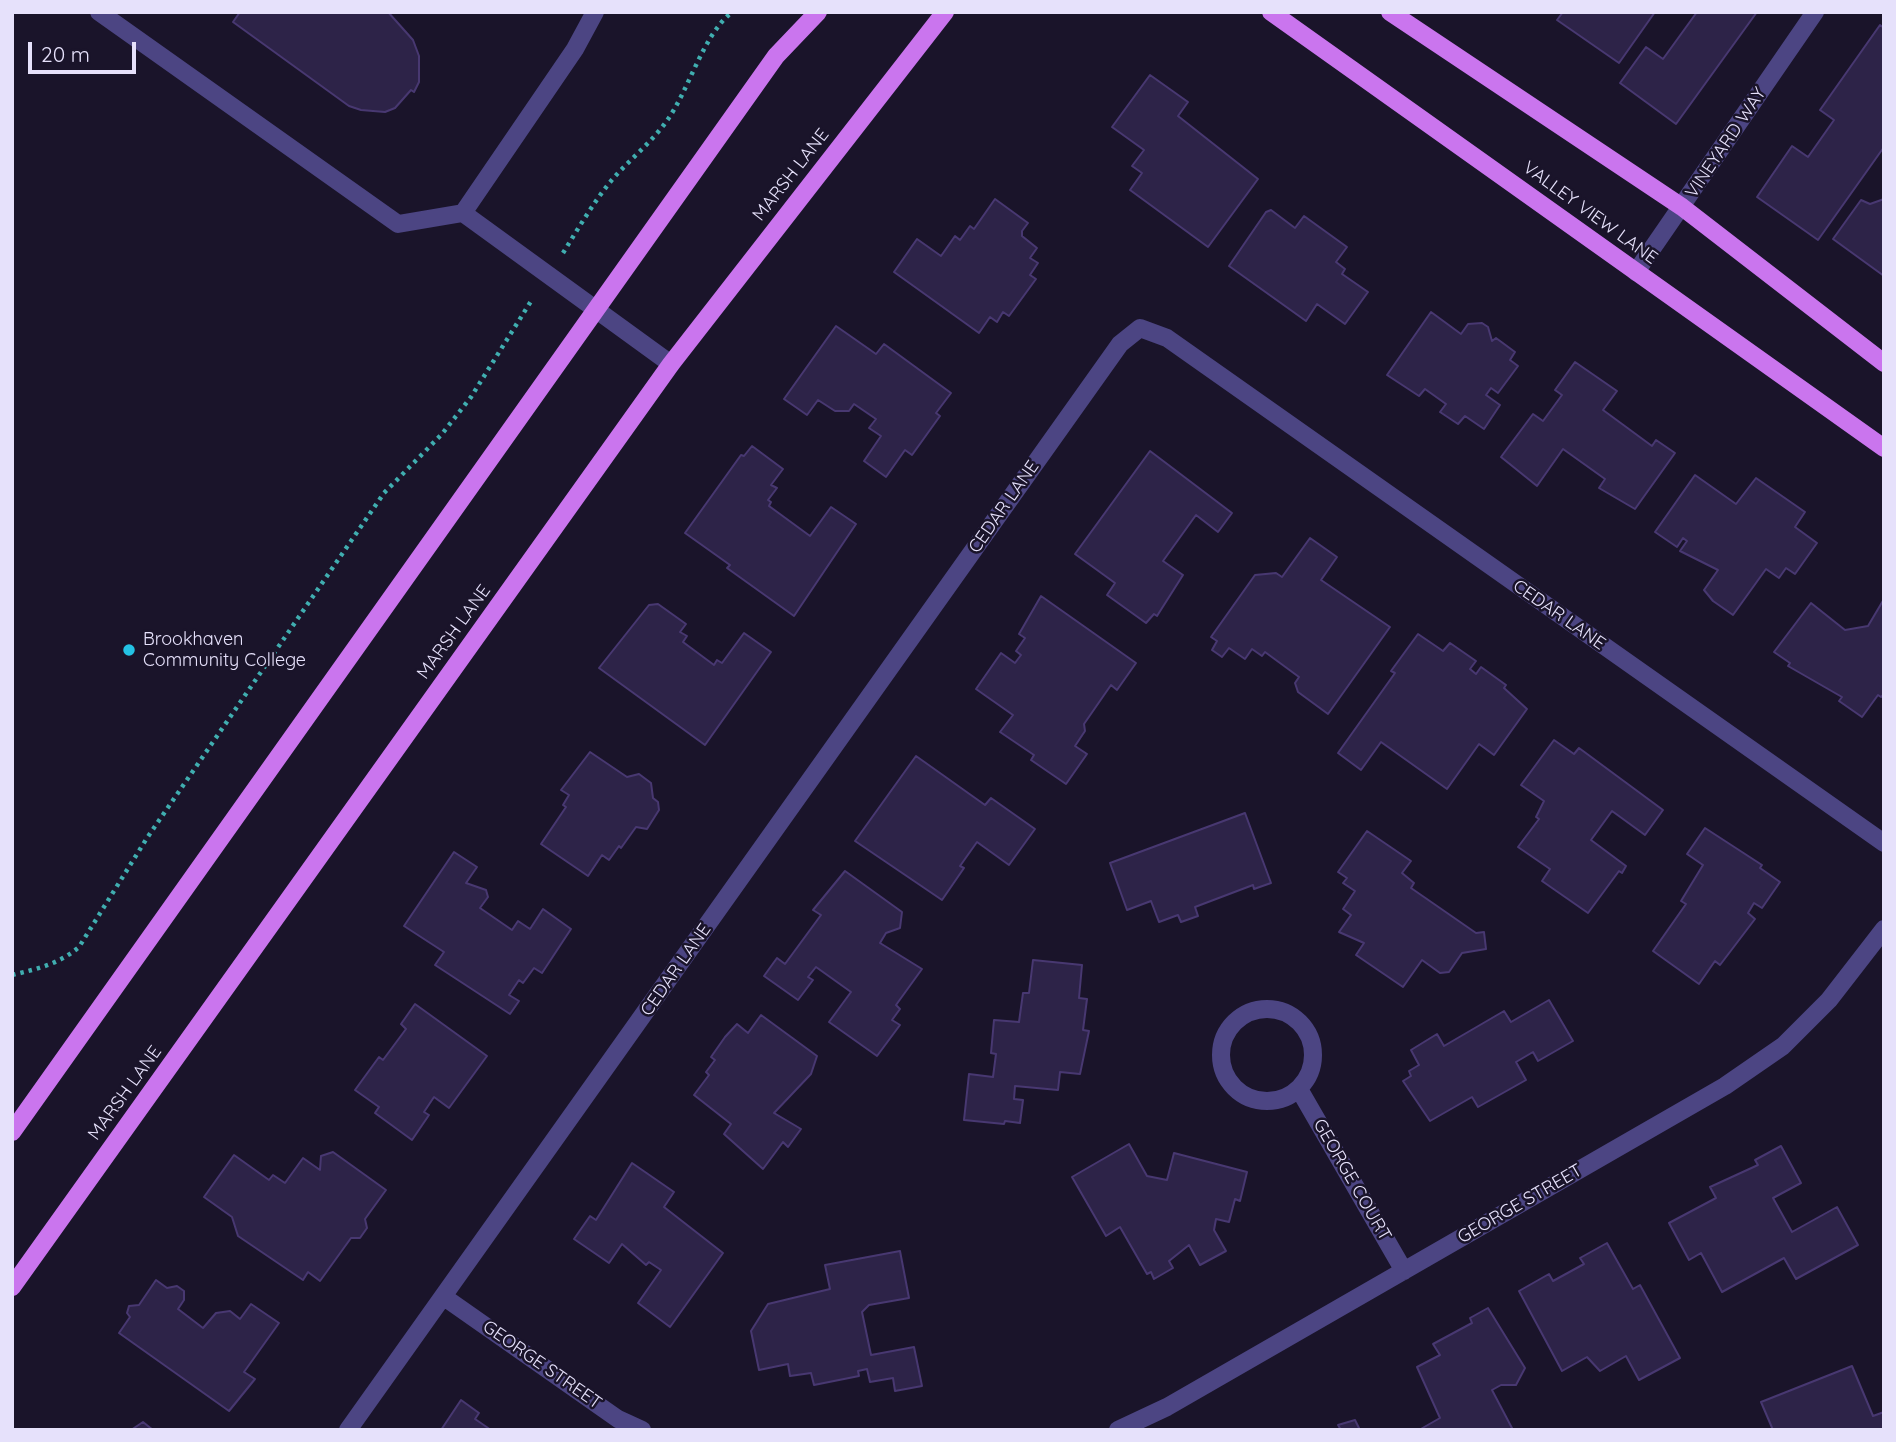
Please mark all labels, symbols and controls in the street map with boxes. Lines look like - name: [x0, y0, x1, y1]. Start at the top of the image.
- scale bar: [32, 28, 140, 72]
- text: 20 m: [41, 41, 90, 67]
- street label: VINEYARD WAY: [1681, 84, 1771, 202]
- street label: MARSH LANE: [748, 125, 834, 225]
- street label: VALLEY VIEW LANE: [1519, 157, 1661, 269]
- street label: CEDAR LANE: [964, 457, 1044, 557]
- street label: CEDAR LANE: [1509, 575, 1609, 655]
- street label: MARSH LANE: [413, 581, 495, 683]
- place label: Brookhaven Community College: [143, 629, 306, 672]
- marker: Brookhaven Community College: [121, 642, 137, 658]
- street label: CEDAR LANE: [636, 920, 716, 1020]
- street label: MARSH LANE: [84, 1042, 166, 1144]
- street label: GEORGE COURT: [1308, 1115, 1396, 1245]
- street label: GEORGE STREET: [1454, 1160, 1586, 1248]
- street label: GEORGE STREET: [478, 1316, 606, 1414]

